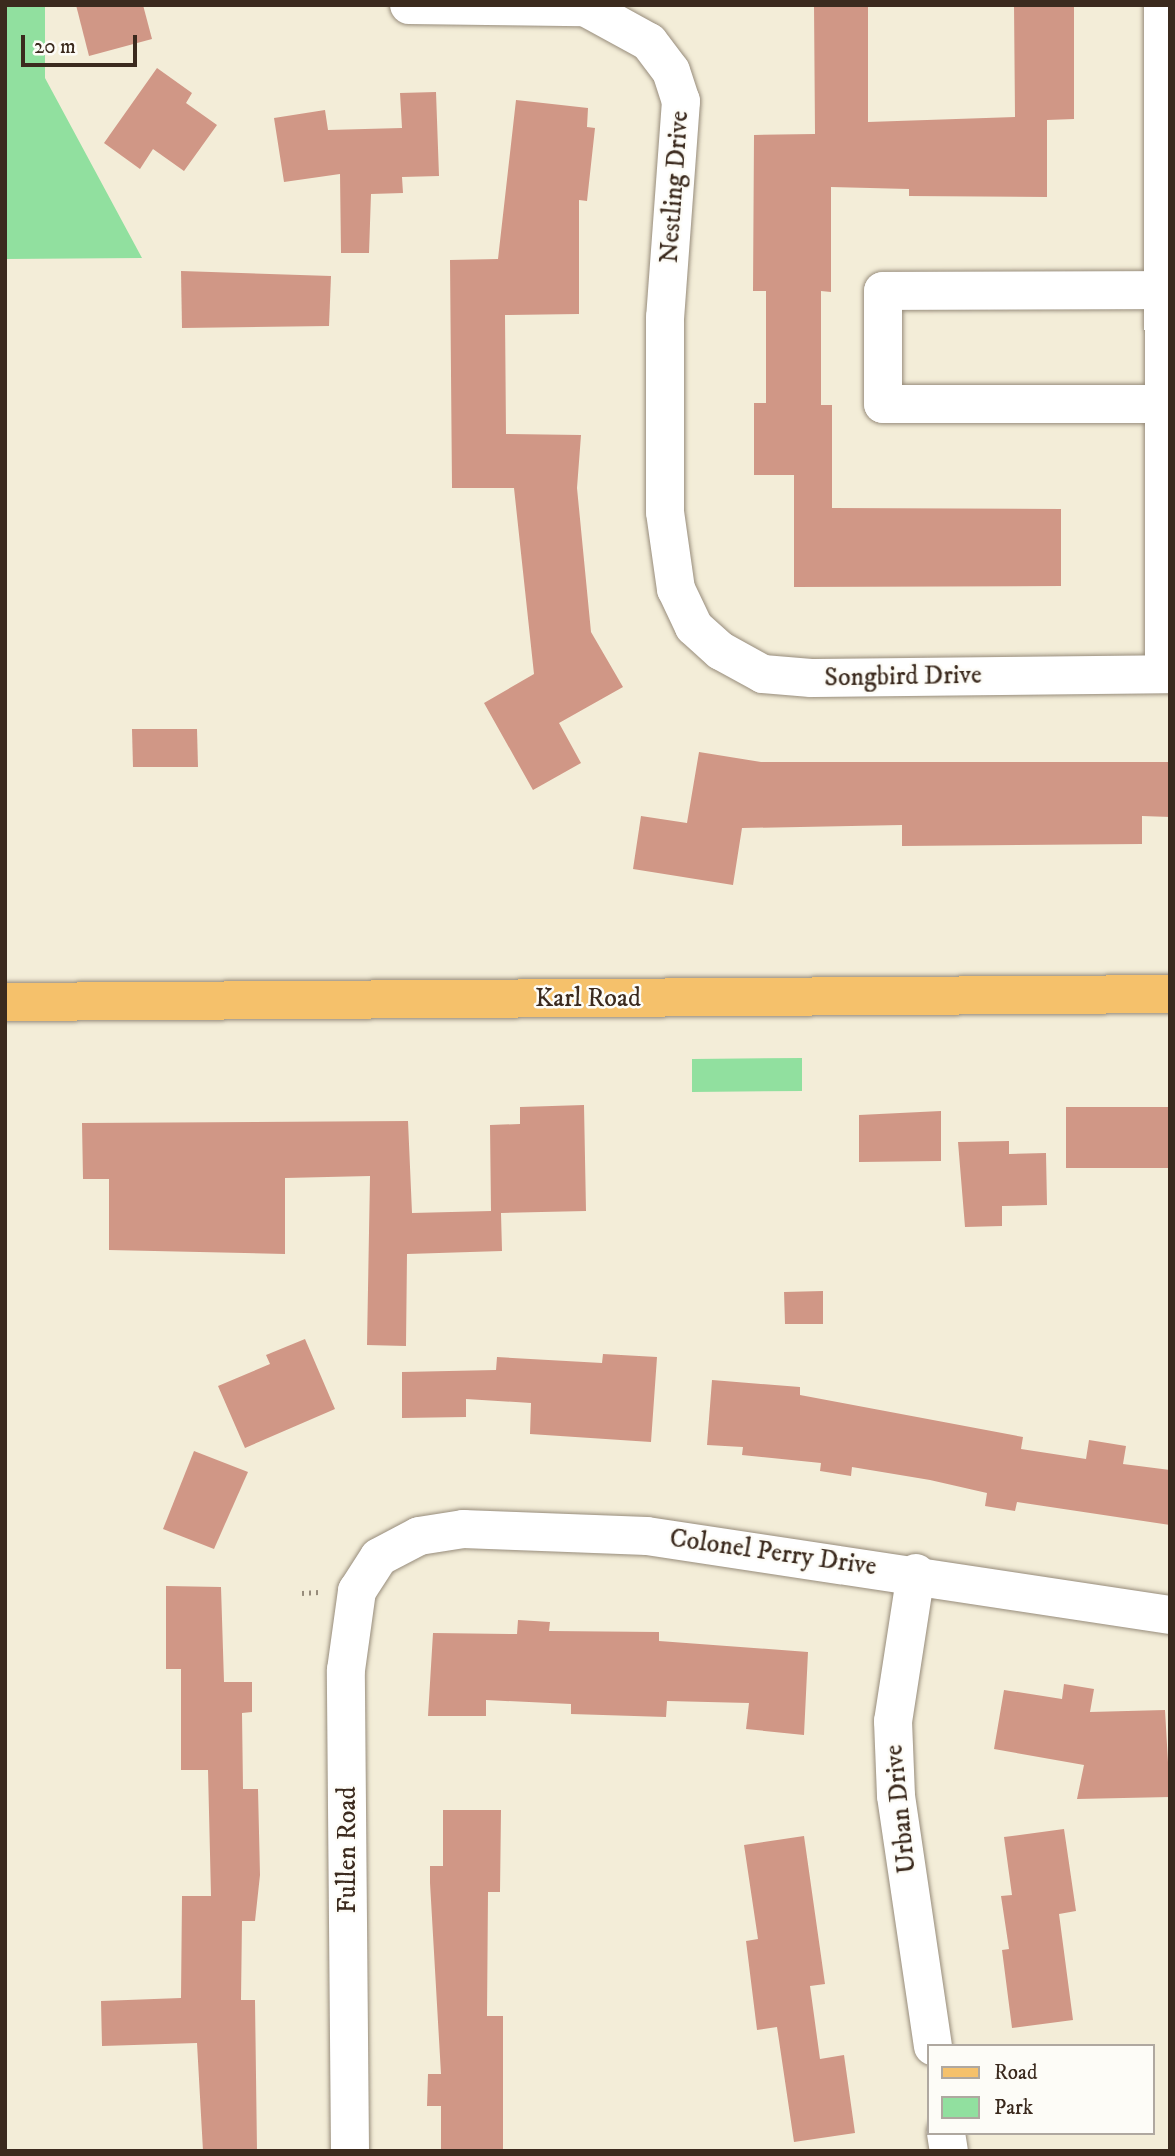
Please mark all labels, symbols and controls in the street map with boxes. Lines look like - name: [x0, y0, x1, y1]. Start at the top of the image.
- scale bar: [24, 21, 140, 65]
- text: 20 m: [34, 34, 76, 60]
- street label: Nestling Drive: [654, 110, 696, 264]
- street label: Songbird Drive: [824, 660, 982, 694]
- street label: Karl Road: [535, 983, 641, 1015]
- street label: Colonel Perry Drive: [668, 1523, 878, 1583]
- street label: Urban Drive: [879, 1743, 923, 1875]
- street label: Fullen Road: [332, 1786, 364, 1914]
- legend: [926, 2044, 1154, 2135]
- text: Road: [994, 2060, 1038, 2086]
- text: Park: [994, 2095, 1033, 2121]

